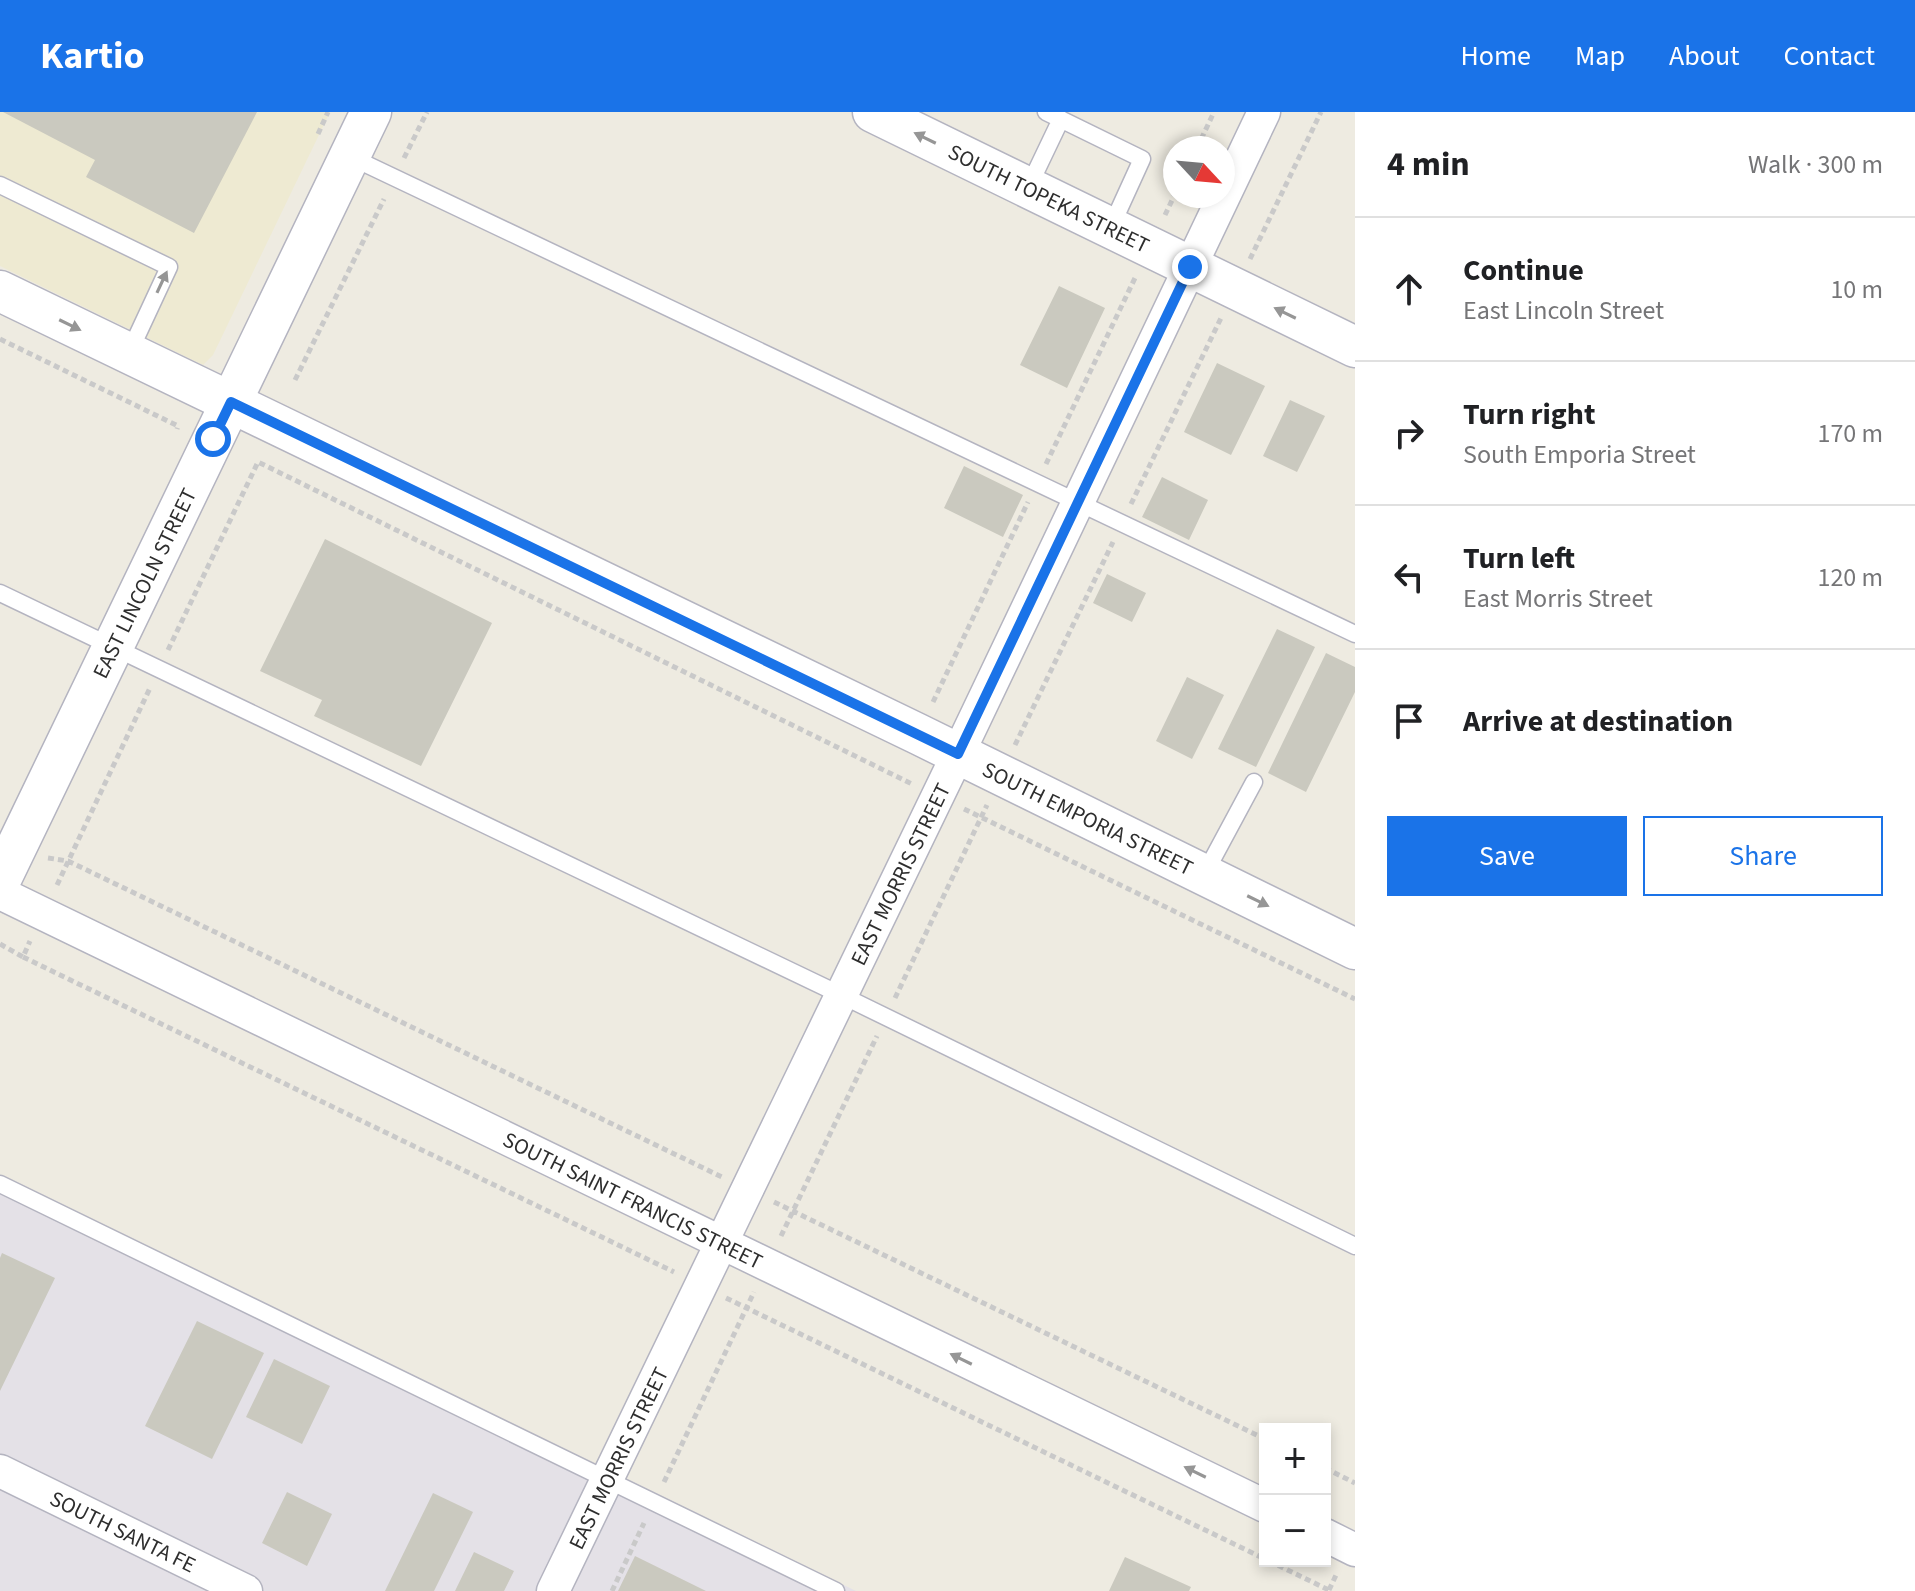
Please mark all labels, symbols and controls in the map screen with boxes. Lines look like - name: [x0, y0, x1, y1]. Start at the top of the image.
- text: Kartio: [40, 29, 145, 83]
- text: Home: [1460, 36, 1531, 76]
- text: Map: [1575, 36, 1625, 76]
- text: About: [1669, 36, 1740, 76]
- text: Contact: [1784, 36, 1875, 76]
- one-way arrow: [914, 131, 937, 144]
- street label: SOUTH TOPEKA STREET: [942, 136, 1155, 262]
- north arrow: [1163, 136, 1235, 208]
- text: 4 min: [1387, 140, 1470, 189]
- text: Walk · 300 m: [1748, 146, 1883, 183]
- route end: [1172, 249, 1208, 285]
- text: Continue: [1463, 249, 1584, 292]
- icon: ahead: [1387, 267, 1431, 311]
- one-way arrow: [155, 271, 169, 294]
- text: 10 m: [1830, 271, 1883, 308]
- text: East Lincoln Street: [1463, 292, 1664, 329]
- one-way arrow: [1273, 306, 1296, 320]
- one-way arrow: [59, 318, 82, 332]
- text: Turn right: [1463, 393, 1595, 436]
- icon: right: [1387, 411, 1431, 455]
- text: 170 m: [1817, 415, 1883, 452]
- route start: [195, 421, 231, 457]
- text: South Emporia Street: [1463, 436, 1696, 473]
- street label: EAST LINCOLN STREET: [85, 483, 205, 684]
- text: Turn left: [1463, 537, 1575, 580]
- icon: left: [1387, 555, 1431, 599]
- text: 120 m: [1817, 559, 1883, 596]
- text: East Morris Street: [1463, 580, 1653, 617]
- icon: arrive: [1387, 699, 1431, 743]
- text: Arrive at destination: [1463, 700, 1733, 743]
- street label: SOUTH EMPORIA STREET: [977, 754, 1199, 884]
- street label: EAST MORRIS STREET: [843, 778, 959, 971]
- button: Save: [1387, 816, 1627, 896]
- button: Share: [1643, 816, 1883, 896]
- one-way arrow: [1247, 895, 1270, 908]
- street label: SOUTH SAINT FRANCIS STREET: [497, 1124, 768, 1278]
- one-way arrow: [949, 1352, 972, 1366]
- street label: EAST MORRIS STREET: [561, 1362, 677, 1555]
- map controls: [1259, 1423, 1331, 1567]
- button: +: [1259, 1423, 1331, 1495]
- one-way arrow: [1183, 1465, 1206, 1479]
- street label: SOUTH SANTA FE: [44, 1483, 201, 1581]
- button: −: [1259, 1495, 1331, 1567]

